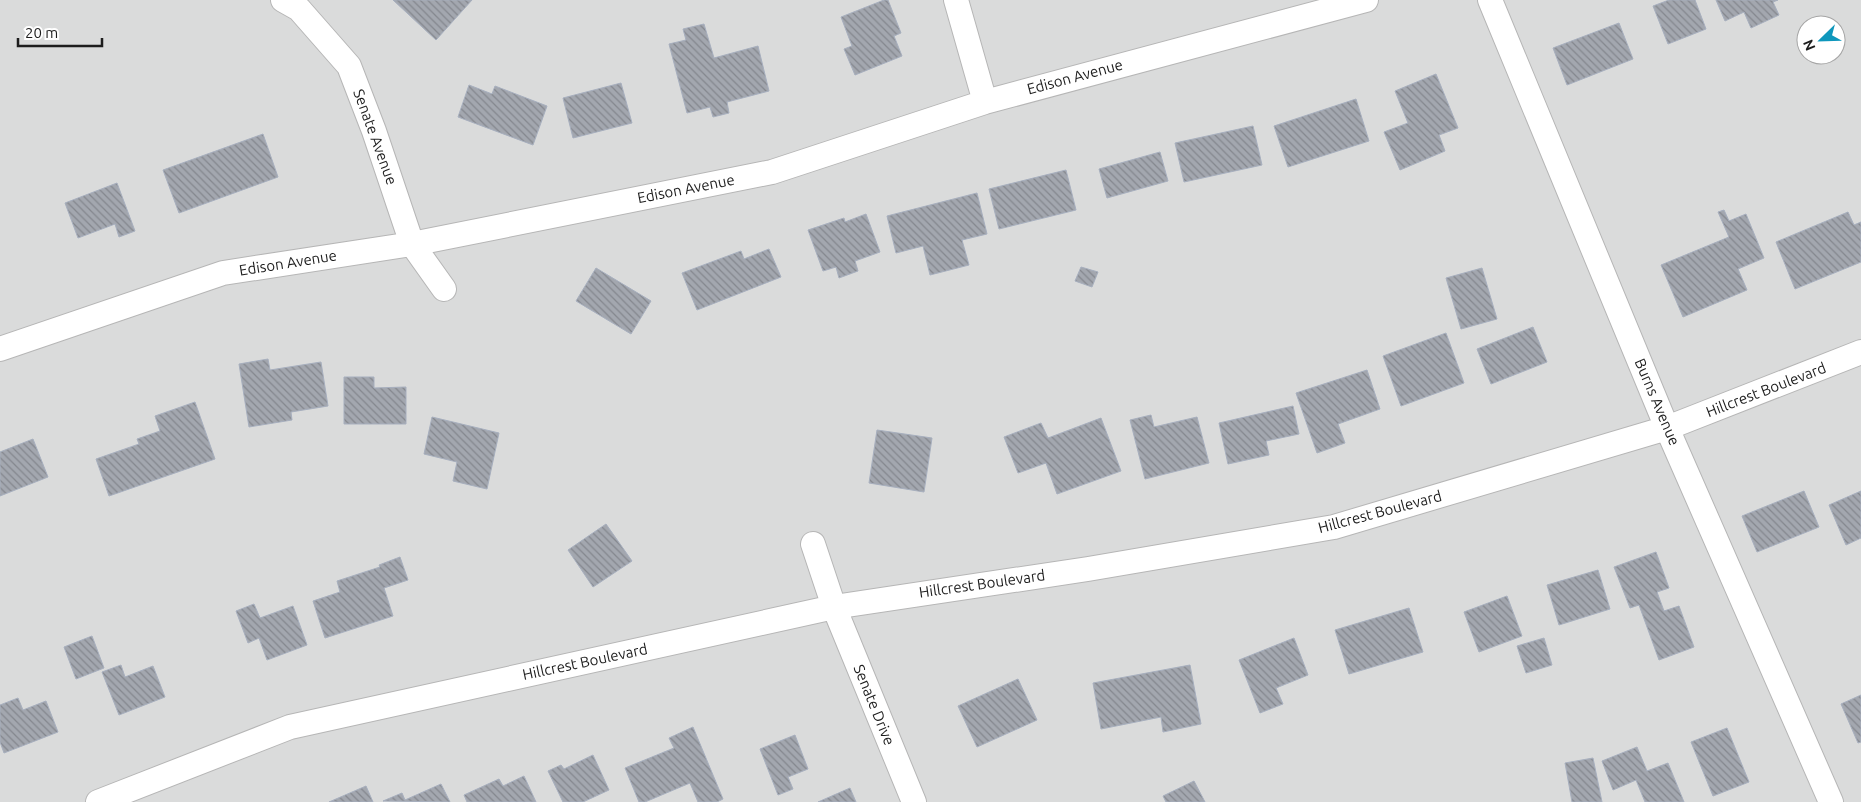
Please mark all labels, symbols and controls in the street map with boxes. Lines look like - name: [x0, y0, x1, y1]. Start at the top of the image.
- scale bar: [18, 15, 101, 47]
- north arrow: [1796, 15, 1846, 65]
- text: 20 m: [25, 24, 58, 41]
- text: N: [1800, 37, 1818, 53]
- street label: Edison Avenue: [1025, 56, 1125, 97]
- street label: Senate Avenue: [350, 87, 401, 187]
- street label: Edison Avenue: [636, 171, 736, 206]
- street label: Edison Avenue: [238, 246, 338, 279]
- street label: Burns Avenue: [1632, 356, 1683, 448]
- street label: Hillcrest Boulevard: [1703, 359, 1828, 420]
- street label: Hillcrest Boulevard: [1316, 487, 1444, 536]
- street label: Hillcrest Boulevard: [918, 566, 1046, 601]
- street label: Hillcrest Boulevard: [521, 640, 649, 683]
- street label: Senate Drive: [851, 662, 898, 748]

